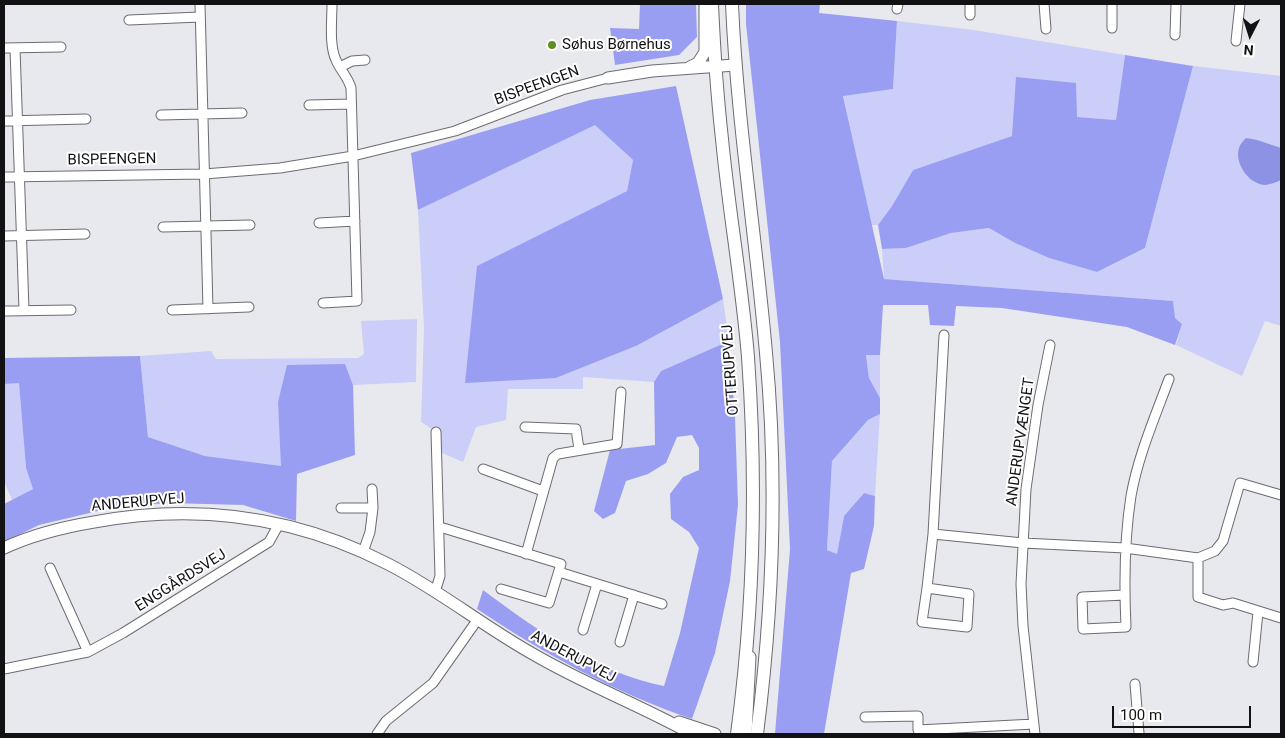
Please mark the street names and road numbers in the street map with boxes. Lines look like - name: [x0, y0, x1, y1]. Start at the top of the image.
- street label: BISPEENGEN: [492, 62, 582, 110]
- street label: BISPEENGEN: [67, 150, 157, 170]
- street label: OTTERUPVEJ: [719, 324, 743, 416]
- street label: ANDERUPVÆNGET: [1003, 377, 1039, 507]
- street label: ANDERUPVEJ: [91, 490, 185, 516]
- street label: ENGGÅRDSVEJ: [132, 546, 230, 616]
- street label: ANDERUPVEJ: [527, 627, 619, 687]

